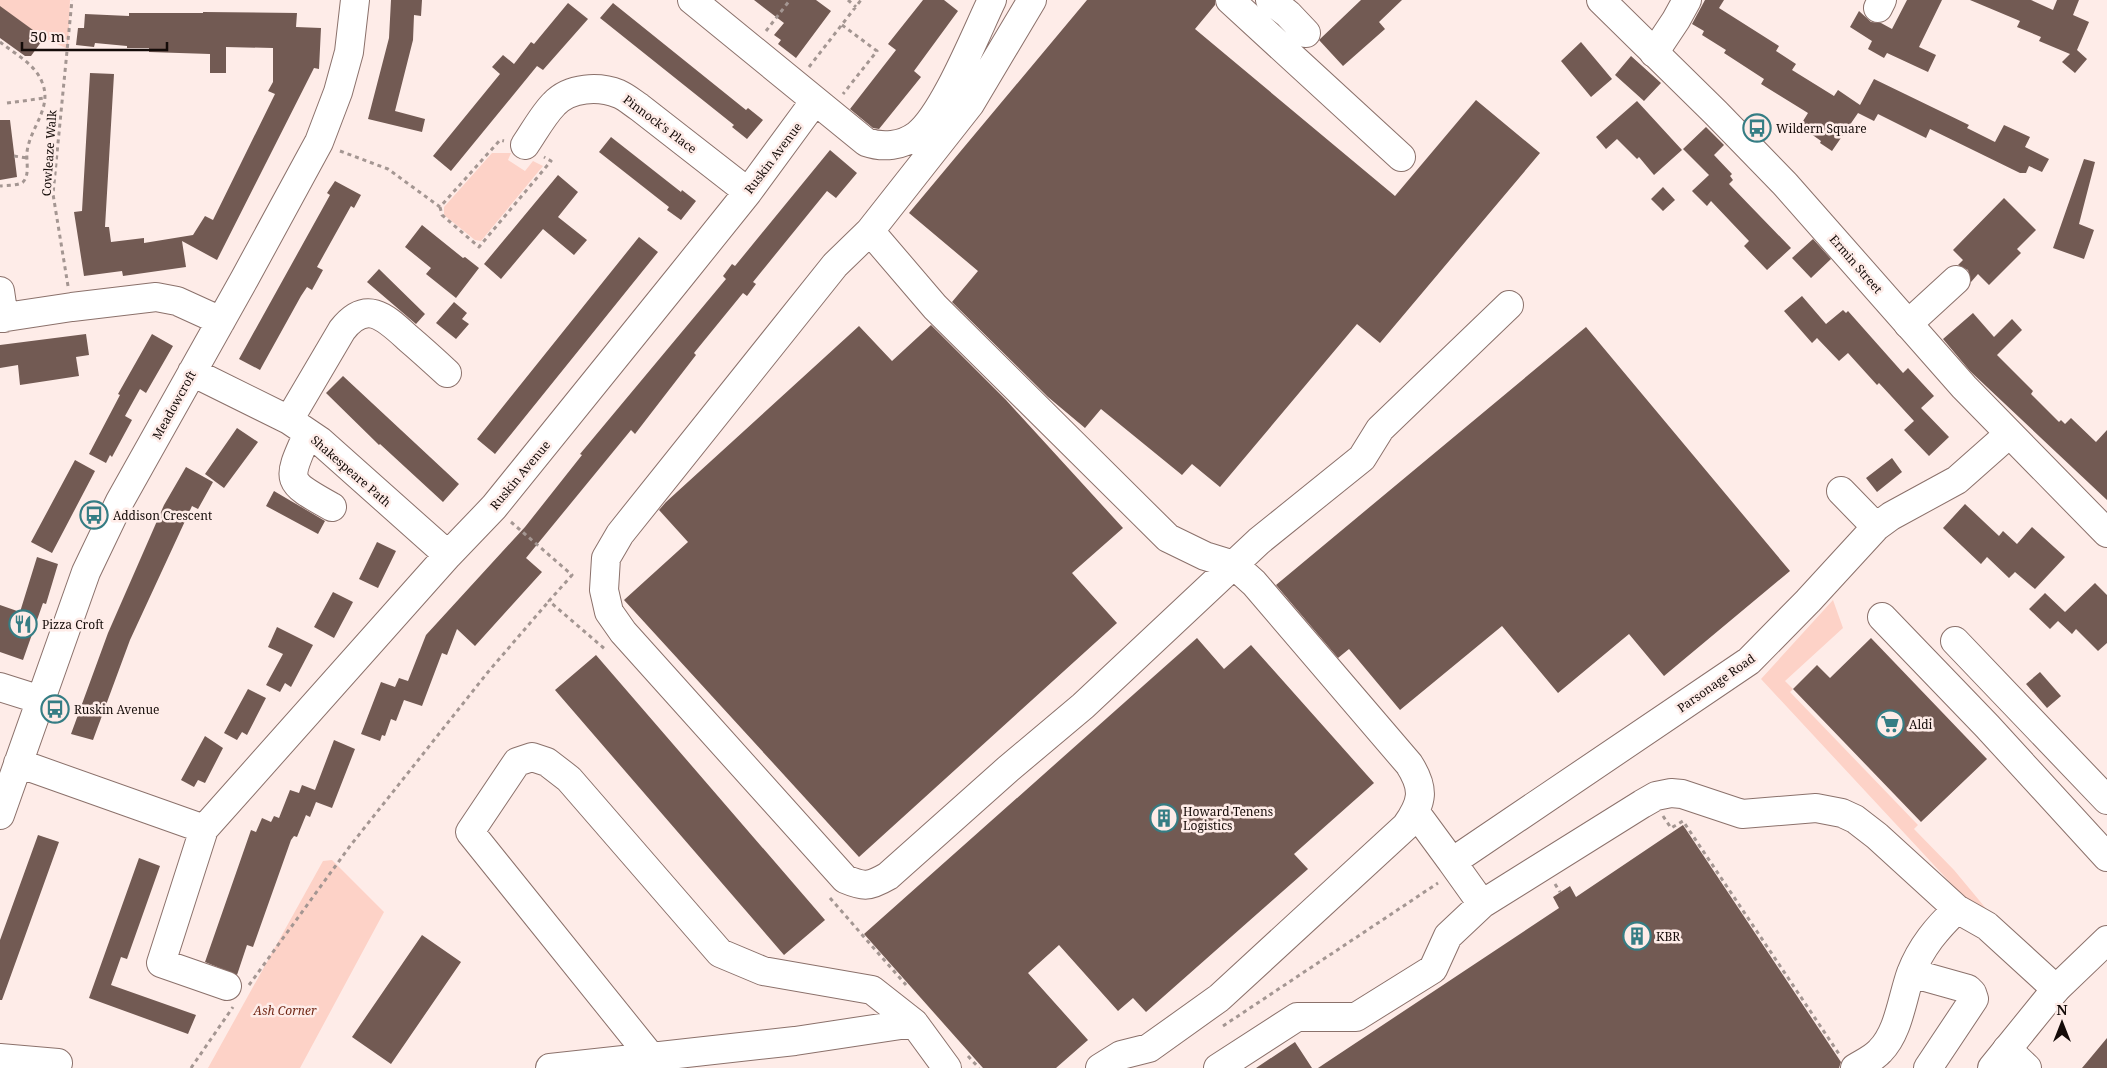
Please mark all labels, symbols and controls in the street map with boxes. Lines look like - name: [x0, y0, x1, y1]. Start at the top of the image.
- scale bar: [22, 20, 168, 52]
- text: 50 m: [30, 26, 65, 46]
- street label: Pinnock's Place: [620, 91, 700, 157]
- street label: Cowleaze Walk: [38, 108, 61, 197]
- bus stop icon: Wildern Square: [1742, 113, 1772, 143]
- street label: Ruskin Avenue: [740, 119, 806, 197]
- place label: Wildern Square: [1776, 120, 1867, 137]
- street label: Ermin Street: [1826, 231, 1886, 297]
- street label: Meadowcroft: [148, 368, 200, 442]
- street label: Shakespeare Path: [307, 431, 395, 511]
- street label: Ruskin Avenue: [486, 437, 554, 513]
- bus stop icon: Addison Crescent: [79, 500, 109, 530]
- place label: Addison Crescent: [113, 507, 212, 524]
- restaurant icon: Pizza Croft: [8, 609, 38, 639]
- place label: Pizza Croft: [42, 616, 104, 633]
- street label: Parsonage Road: [1674, 649, 1759, 716]
- bus stop icon: Ruskin Avenue: [40, 694, 70, 724]
- place label: Ruskin Avenue: [74, 701, 160, 718]
- supermarket icon: Aldi: [1875, 709, 1905, 739]
- place label: Aldi: [1909, 716, 1933, 733]
- building icon: Howard Tenens Logistics: [1149, 803, 1179, 833]
- place label: Howard Tenens Logistics: [1183, 803, 1273, 834]
- building icon: KBR: [1622, 921, 1652, 951]
- place label: KBR: [1656, 928, 1680, 945]
- north arrow: [2037, 998, 2087, 1048]
- text: N: [2056, 1000, 2068, 1019]
- park label: Ash Corner: [252, 1002, 317, 1019]

